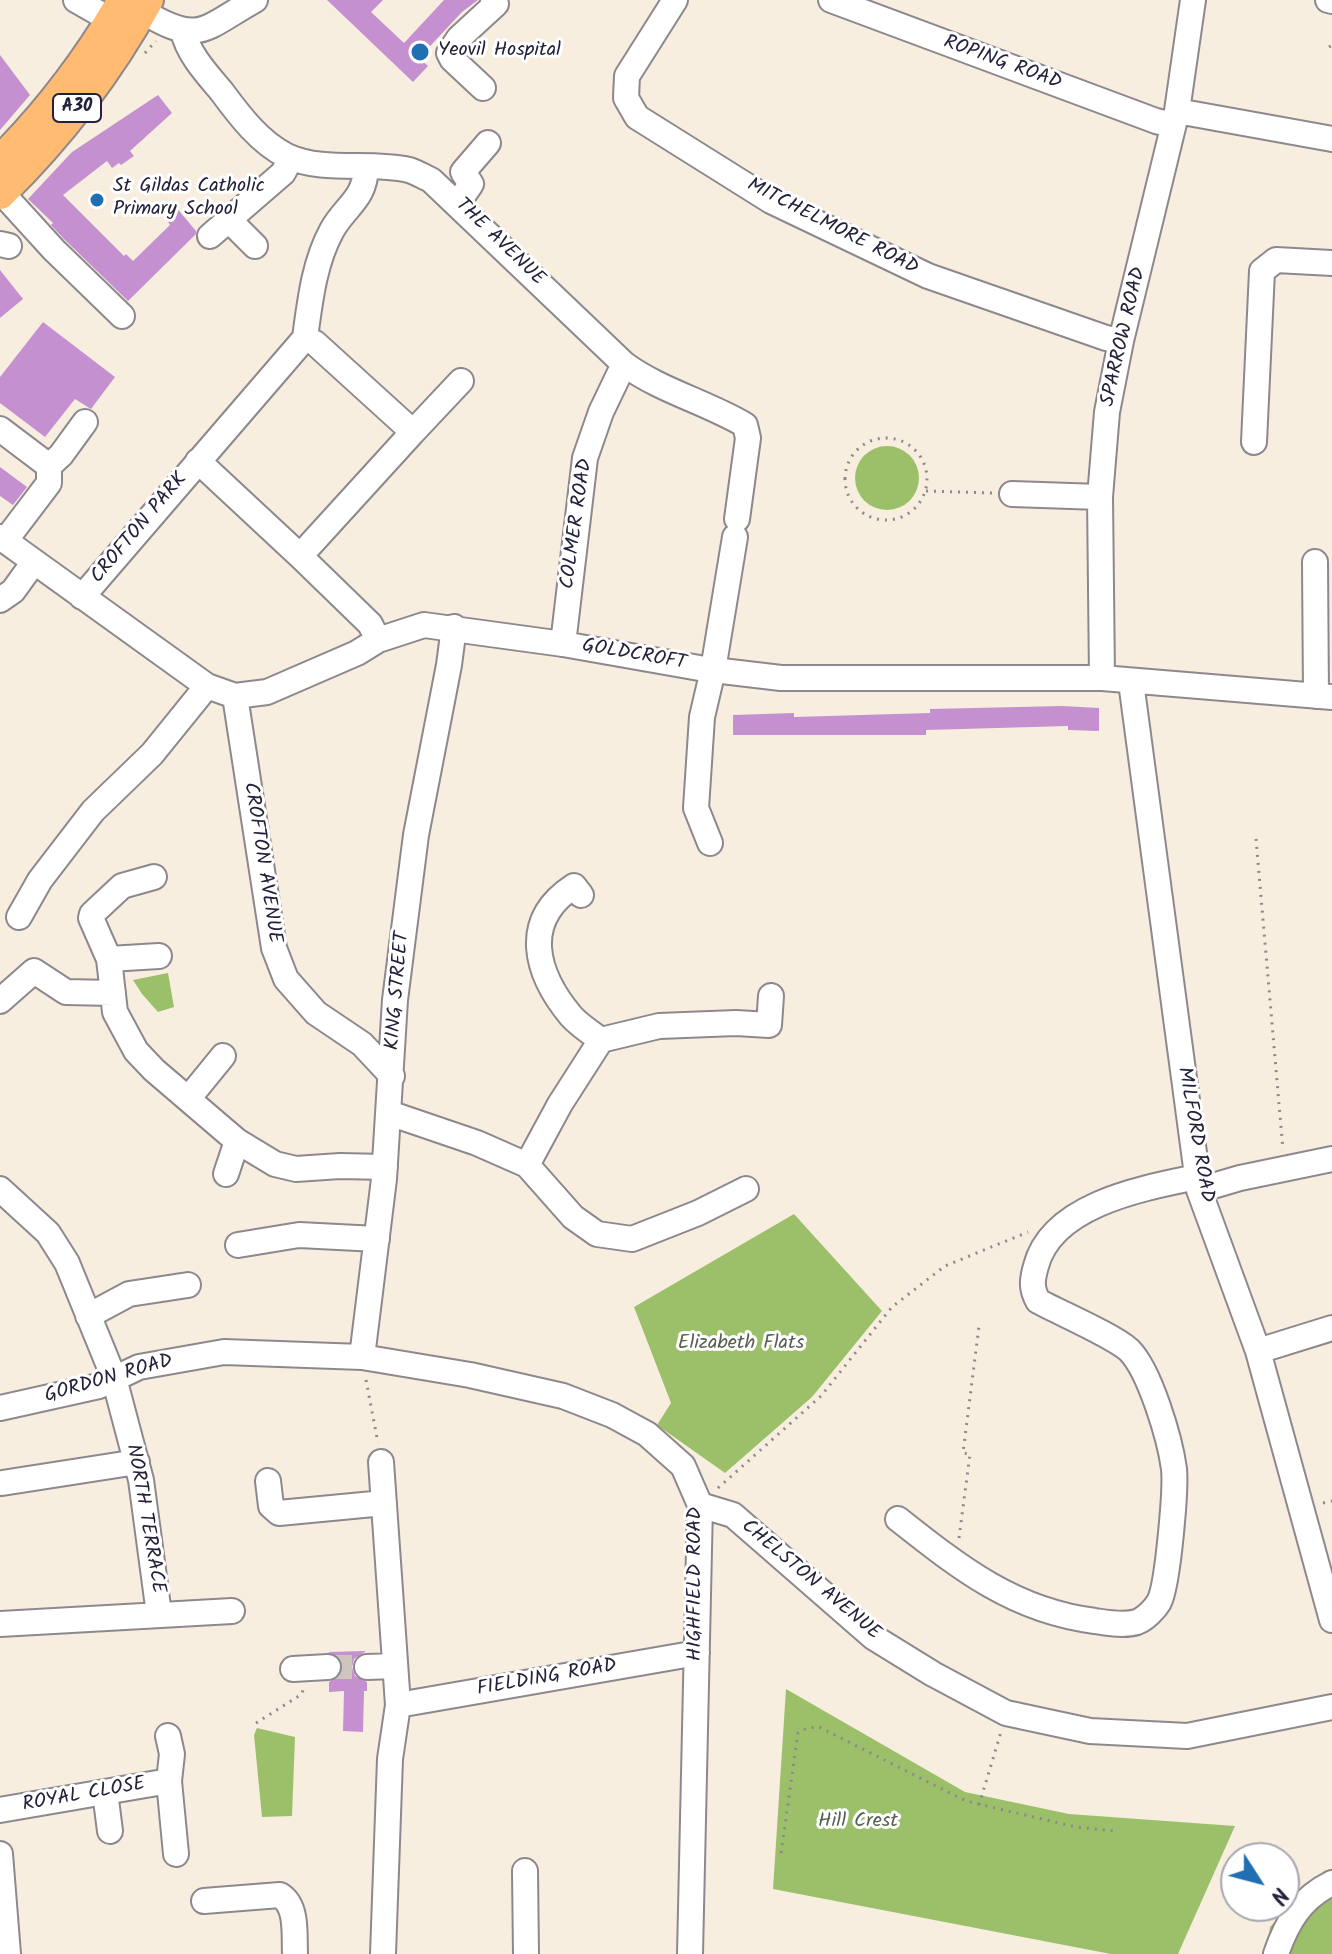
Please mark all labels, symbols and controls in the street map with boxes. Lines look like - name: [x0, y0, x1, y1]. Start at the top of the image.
- street label: ROPING ROAD: [940, 32, 1064, 96]
- place label: Yeovil Hospital: [438, 40, 561, 64]
- marker: Yeovil Hospital: [409, 41, 431, 63]
- road number: A30: [53, 94, 101, 122]
- street label: MITCHELMORE ROAD: [742, 174, 922, 282]
- place label: St Gildas Catholic Primary School: [113, 176, 265, 223]
- marker: St Gildas Catholic Primary School: [88, 191, 106, 209]
- street label: THE AVENUE: [449, 194, 549, 292]
- street label: SPARROW ROAD: [1097, 265, 1153, 409]
- street label: COLMER ROAD: [557, 457, 599, 591]
- street label: CROFTON PARK: [87, 469, 193, 589]
- street label: GOLDCROFT: [580, 635, 688, 677]
- street label: CROFTON AVENUE: [236, 781, 286, 945]
- street label: KING STREET: [382, 931, 416, 1051]
- street label: MILFORD ROAD: [1170, 1065, 1218, 1205]
- park label: Elizabeth Flats: [678, 1333, 804, 1357]
- street label: GORDON ROAD: [42, 1350, 176, 1410]
- street label: NORTH TERRACE: [119, 1442, 169, 1596]
- street label: HIGHFIELD ROAD: [685, 1507, 709, 1661]
- street label: CHELSTON AVENUE: [735, 1516, 885, 1646]
- street label: FIELDING ROAD: [475, 1655, 619, 1703]
- street label: ROYAL CLOSE: [21, 1773, 147, 1819]
- park label: Hill Crest: [818, 1811, 898, 1835]
- north arrow: [1220, 1842, 1300, 1922]
- text: N: [1260, 1879, 1296, 1911]

